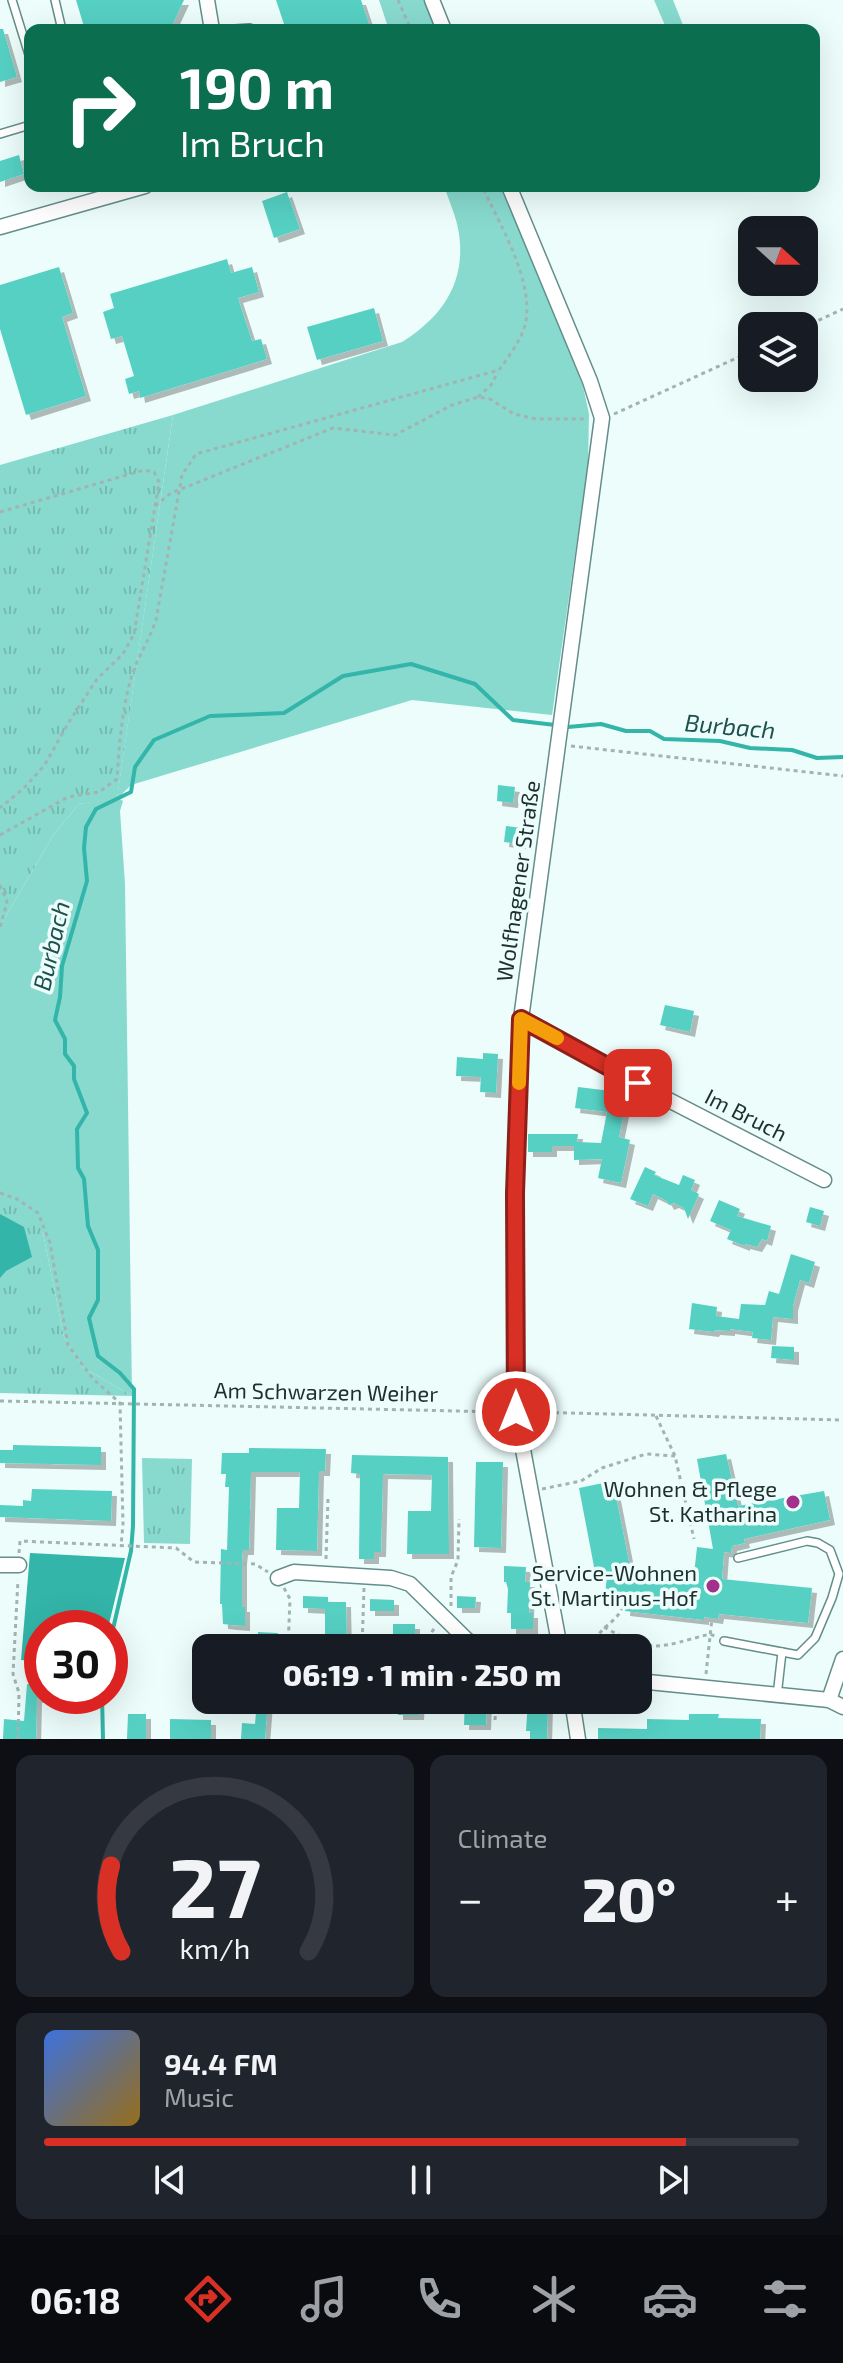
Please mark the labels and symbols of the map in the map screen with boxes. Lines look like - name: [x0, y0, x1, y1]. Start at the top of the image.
- north arrow: [738, 216, 818, 296]
- water label: Burbach: [684, 707, 777, 744]
- street label: Wolfhagener Straße: [490, 779, 544, 983]
- water label: Burbach: [26, 898, 75, 993]
- pin: [604, 1049, 672, 1117]
- street label: Im Bruch: [701, 1082, 792, 1146]
- position arrow: [474, 1370, 558, 1454]
- street label: Am Schwarzen Weiher: [214, 1376, 439, 1406]
- place label: Wohnen & Pflege St. Katharina: [604, 1475, 777, 1526]
- marker: Wohnen & Pflege St. Katharina: [784, 1493, 802, 1511]
- place label: Service-Wohnen St. Martinus-Hof: [531, 1559, 698, 1610]
- marker: Service-Wohnen St. Martinus-Hof: [704, 1577, 722, 1595]
- speed limit sign: 30: [24, 1610, 128, 1714]

